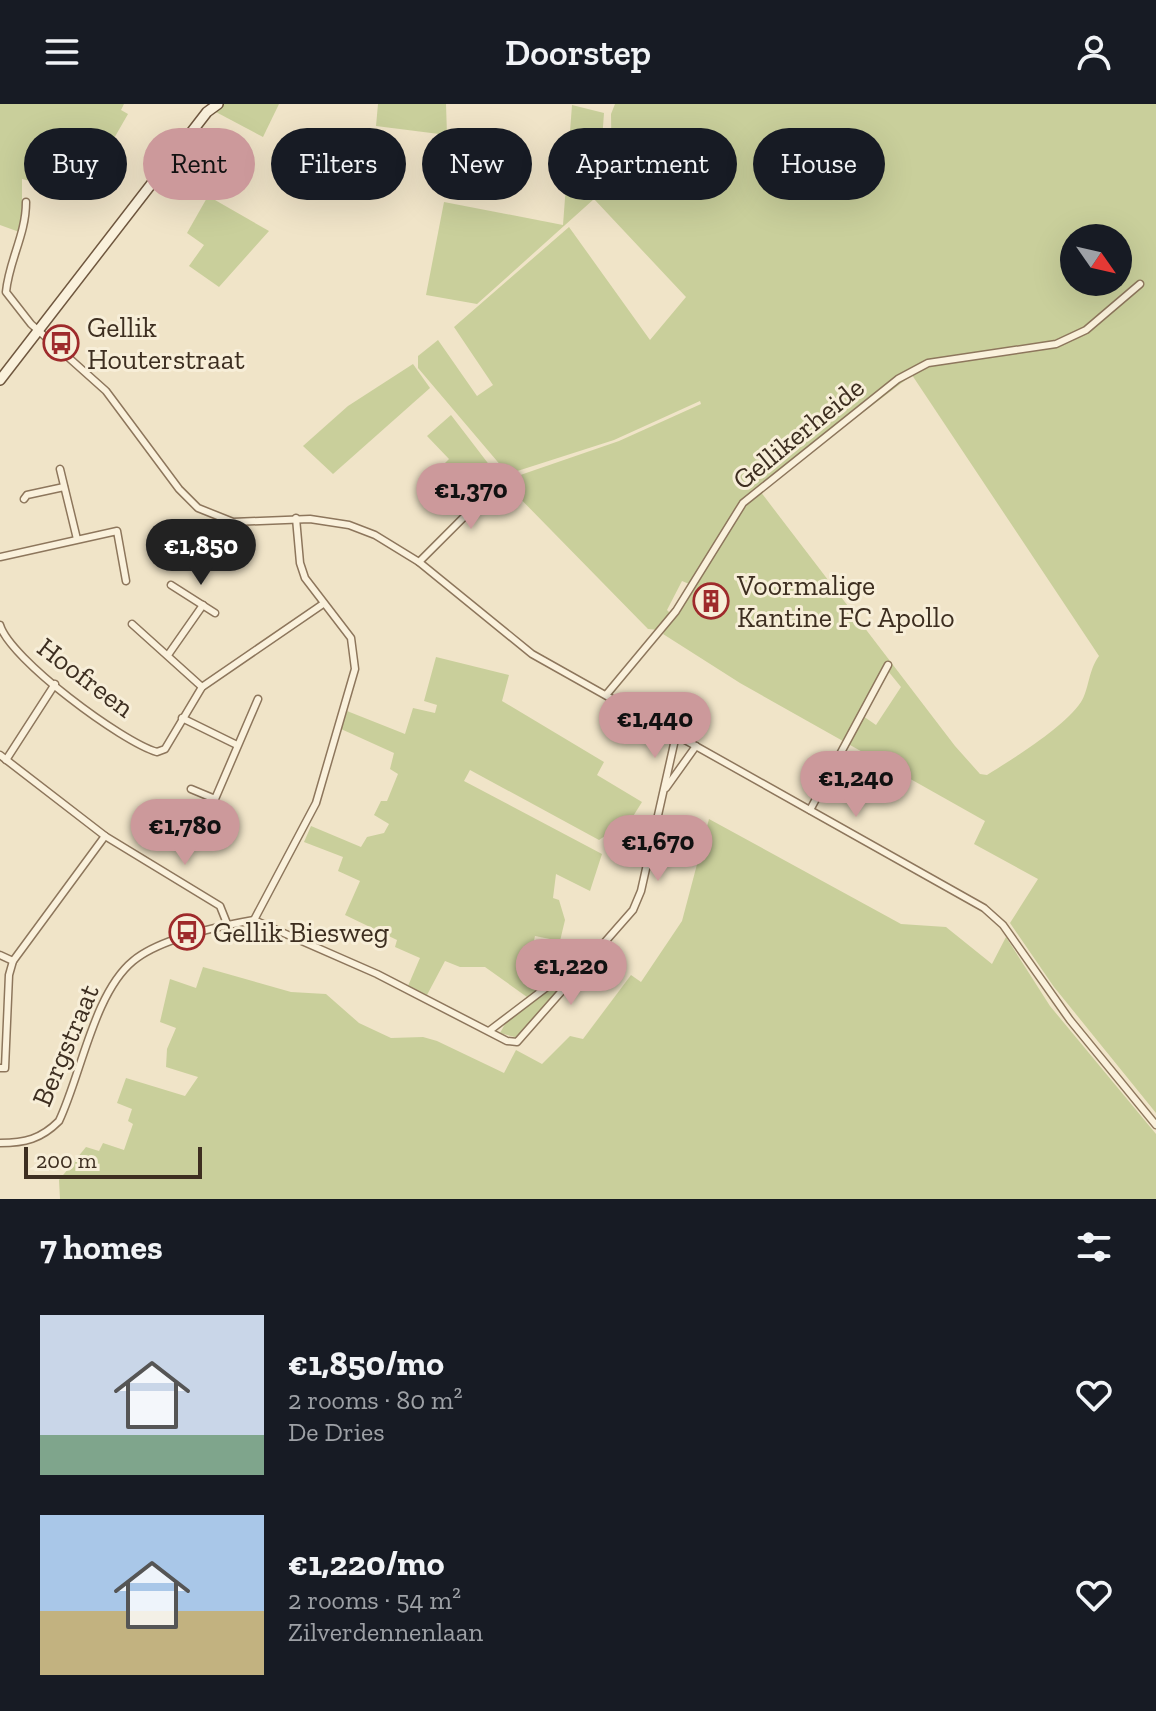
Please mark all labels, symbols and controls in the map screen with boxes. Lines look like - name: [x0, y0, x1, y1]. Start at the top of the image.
- icon: menu: [40, 30, 84, 74]
- icon: person: [1072, 30, 1116, 74]
- text: Doorstep: [505, 31, 651, 74]
- chip: Buy: [24, 128, 127, 200]
- chip: Rent: [143, 128, 255, 200]
- chip: Filters: [271, 128, 406, 200]
- chip: New: [422, 128, 532, 200]
- chip: Apartment: [548, 128, 737, 200]
- chip: House: [753, 128, 885, 200]
- north arrow: [1060, 224, 1132, 296]
- map controls: [1060, 224, 1132, 296]
- place label: Gellik Houterstraat: [87, 311, 245, 376]
- bus stop icon: Gellik Houterstraat: [42, 324, 80, 362]
- street label: Gellikerheide: [726, 370, 871, 496]
- pin: €1,370: [406, 463, 536, 531]
- text: €1,370: [434, 473, 508, 505]
- pin: €1,850: [136, 519, 266, 587]
- text: €1,850: [164, 529, 238, 561]
- place label: Voormalige Kantine FC Apollo: [736, 569, 955, 634]
- building icon: Voormalige Kantine FC Apollo: [692, 582, 730, 620]
- street label: Hoofreen: [31, 630, 140, 724]
- pin: €1,440: [590, 692, 720, 760]
- text: €1,440: [617, 702, 693, 734]
- pin: €1,240: [791, 751, 921, 819]
- text: €1,240: [818, 761, 894, 793]
- pin: €1,780: [120, 799, 250, 867]
- text: €1,780: [149, 809, 221, 841]
- pin: €1,670: [593, 815, 723, 883]
- text: €1,670: [621, 825, 695, 857]
- bus stop icon: Gellik Biesweg: [168, 913, 206, 951]
- place label: Gellik Biesweg: [213, 916, 389, 949]
- pin: €1,220: [506, 939, 636, 1007]
- text: €1,220: [534, 949, 608, 981]
- street label: Bergstraat: [25, 979, 106, 1111]
- scale bar: [24, 1143, 202, 1179]
- text: 200 m: [36, 1147, 97, 1174]
- icon: filters: [1072, 1225, 1116, 1269]
- text: 7 homes: [40, 1227, 163, 1268]
- text: €1,850/mo: [288, 1343, 444, 1384]
- icon: home: [104, 1347, 200, 1443]
- icon: heart: [1072, 1373, 1116, 1417]
- text: 2 rooms · 80 m²: [288, 1384, 463, 1416]
- text: De Dries: [288, 1416, 385, 1448]
- text: €1,220/mo: [288, 1543, 445, 1584]
- icon: home: [104, 1547, 200, 1643]
- icon: heart: [1072, 1573, 1116, 1617]
- text: 2 rooms · 54 m²: [288, 1584, 461, 1616]
- text: Zilverdennenlaan: [288, 1616, 483, 1648]

